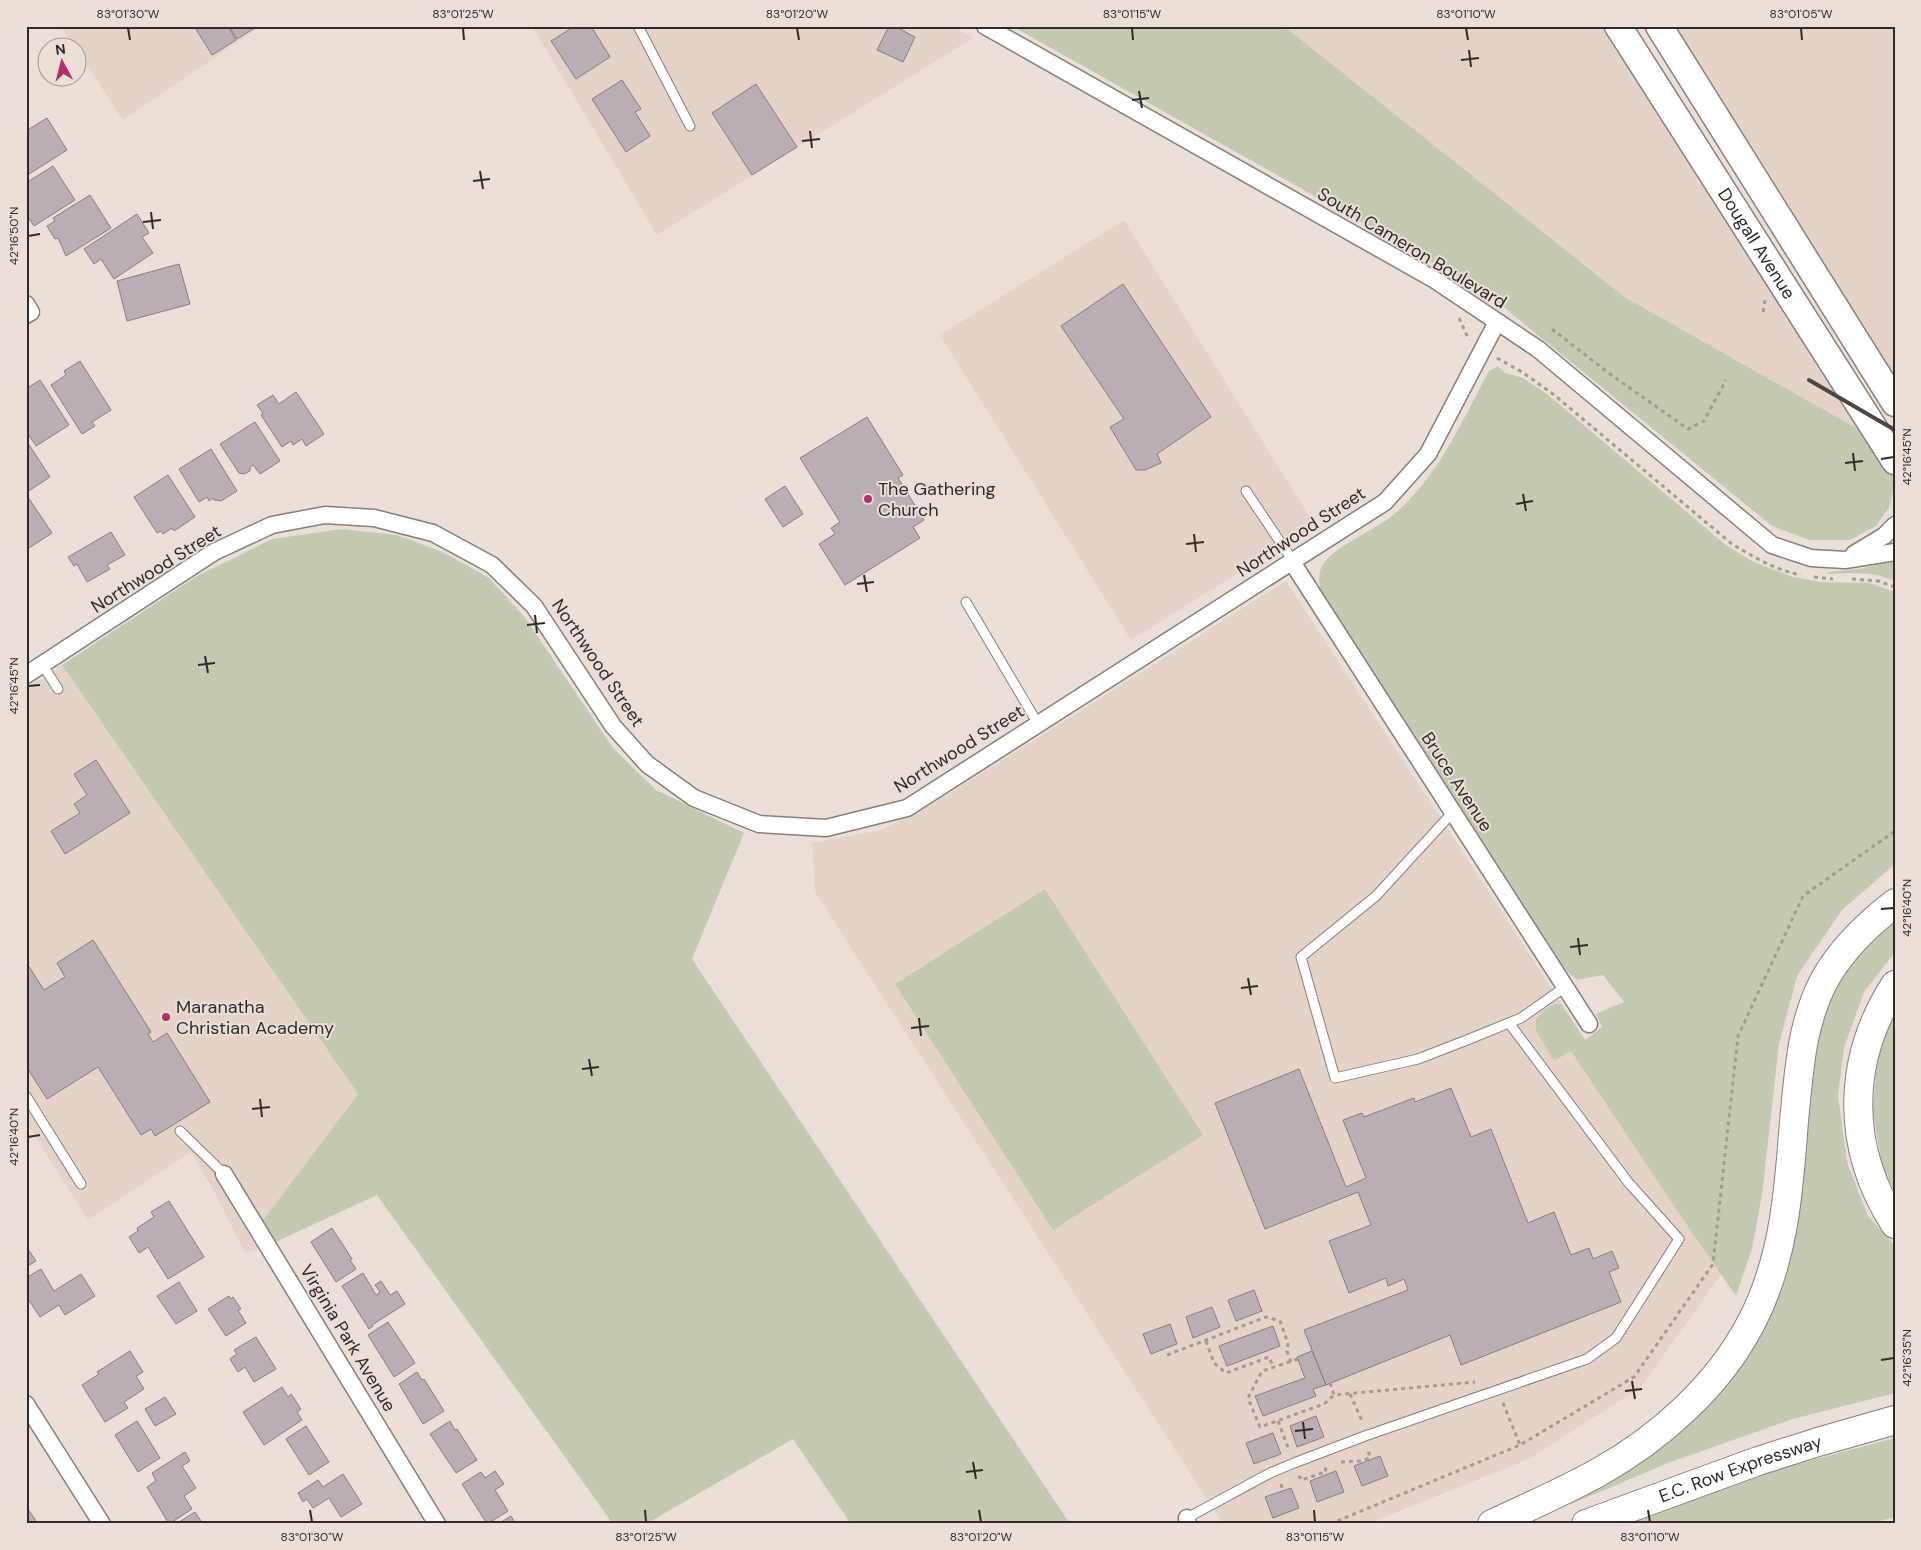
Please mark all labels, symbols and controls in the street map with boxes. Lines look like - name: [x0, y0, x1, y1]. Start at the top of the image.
- text: 83°01'30"W: [97, 6, 160, 22]
- text: 83°01'25"W: [432, 6, 494, 22]
- text: 83°01'20"W: [766, 6, 829, 22]
- text: 83°01'15"W: [1103, 6, 1162, 22]
- text: 83°01'10"W: [1436, 6, 1496, 22]
- text: 83°01'05"W: [1770, 6, 1833, 22]
- north arrow: [38, 38, 88, 88]
- text: N: [54, 40, 67, 59]
- street label: South Cameron Boulevard: [1313, 182, 1511, 314]
- street label: Dougall Avenue: [1712, 183, 1801, 304]
- text: 42°16'50"N: [6, 207, 22, 265]
- text: 42°16'45"N: [1899, 428, 1915, 486]
- place label: The Gathering Church: [878, 477, 996, 522]
- street label: Northwood Street: [1232, 481, 1370, 583]
- marker: The Gathering Church: [862, 493, 874, 505]
- street label: Northwood Street: [86, 519, 226, 619]
- street label: Northwood Street: [546, 595, 650, 731]
- text: 42°16'45"N: [6, 657, 22, 715]
- street label: Northwood Street: [889, 699, 1029, 799]
- street label: Bruce Avenue: [1416, 728, 1498, 836]
- text: 42°16'40"N: [1899, 879, 1915, 937]
- place label: Maranatha Christian Academy: [176, 995, 334, 1040]
- marker: Maranatha Christian Academy: [160, 1011, 172, 1023]
- text: 42°16'40"N: [6, 1108, 22, 1166]
- street label: Virginia Park Avenue: [294, 1260, 402, 1416]
- text: 42°16'35"N: [1899, 1329, 1915, 1387]
- street label: E.C. Row Expressway: [1655, 1430, 1825, 1508]
- text: 83°01'30"W: [281, 1529, 344, 1545]
- text: 83°01'25"W: [615, 1529, 677, 1545]
- text: 83°01'20"W: [950, 1529, 1013, 1545]
- text: 83°01'15"W: [1286, 1529, 1345, 1545]
- text: 83°01'10"W: [1620, 1529, 1680, 1545]

